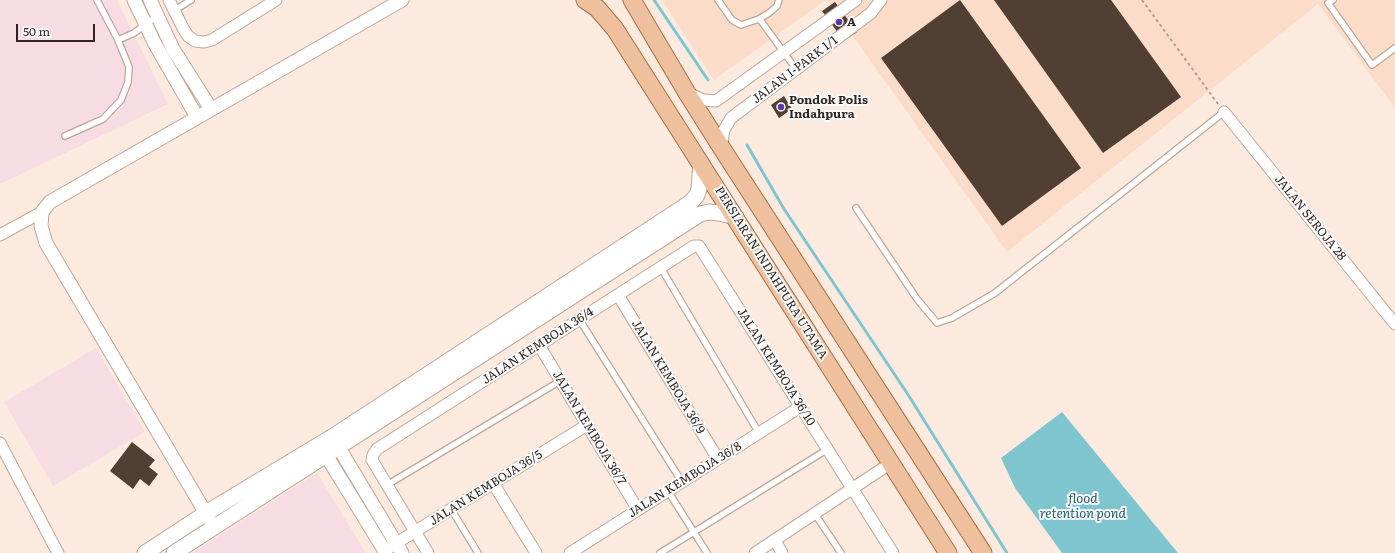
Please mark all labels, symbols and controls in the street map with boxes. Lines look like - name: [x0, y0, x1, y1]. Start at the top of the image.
- place label: A: [847, 15, 856, 29]
- scale bar: [18, 16, 97, 42]
- marker: A: [834, 17, 844, 27]
- text: 50 m: [23, 22, 50, 40]
- street label: JALAN I-PARK 1/1: [750, 33, 840, 107]
- place label: Pondok Polis Indahpura: [789, 93, 868, 121]
- marker: Pondok Polis Indahpura: [776, 102, 786, 112]
- street label: JALAN SEROJA 28: [1271, 173, 1349, 263]
- street label: PERSIARAN INDAHPURA UTAMA: [712, 184, 830, 362]
- street label: JALAN KEMBOJA 36/4: [480, 305, 596, 387]
- street label: JALAN KEMBOJA 36/10: [734, 306, 818, 428]
- street label: JALAN KEMBOJA 36/9: [628, 317, 708, 437]
- street label: JALAN KEMBOJA 36/7: [549, 368, 629, 488]
- street label: JALAN KEMBOJA 36/8: [626, 439, 744, 521]
- street label: JALAN KEMBOJA 36/5: [427, 447, 545, 529]
- water label: flood retention pond: [1040, 491, 1126, 522]

